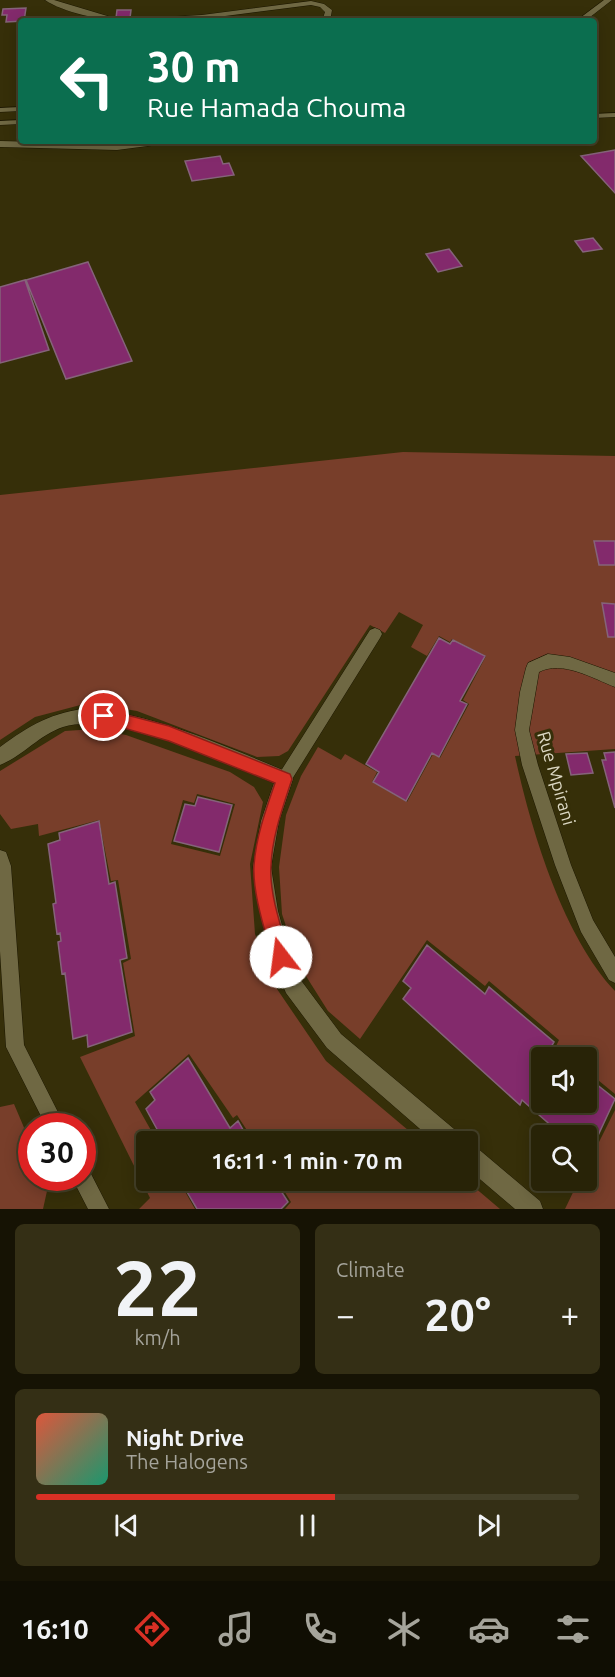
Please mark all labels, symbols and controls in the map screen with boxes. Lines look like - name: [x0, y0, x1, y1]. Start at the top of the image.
- icon: left: [48, 42, 126, 120]
- text: 30 m: [147, 43, 241, 90]
- text: Rue Hamada Chouma: [147, 92, 406, 122]
- pin: [78, 690, 129, 741]
- icon: arrive: [87, 699, 120, 732]
- street label: Rue Mpirani: [534, 729, 580, 827]
- position arrow: [249, 925, 313, 989]
- map controls: [531, 1047, 597, 1191]
- button: sound: [531, 1047, 597, 1113]
- speed limit sign: 30: [18, 1113, 96, 1191]
- button: search: [531, 1125, 597, 1191]
- text: 16:11 · 1 min · 70 m: [211, 1148, 403, 1173]
- text: 22: [114, 1243, 201, 1331]
- text: Climate: [336, 1258, 405, 1281]
- text: 20°: [424, 1289, 491, 1340]
- text: −: [336, 1296, 355, 1333]
- text: +: [560, 1296, 579, 1333]
- text: km/h: [134, 1326, 181, 1349]
- text: Night Drive: [126, 1425, 244, 1450]
- text: The Halogens: [126, 1450, 248, 1473]
- icon: previous: [110, 1509, 143, 1542]
- icon: pause: [291, 1509, 324, 1542]
- icon: next: [472, 1509, 505, 1542]
- icon: directions: [131, 1608, 173, 1650]
- icon: music: [215, 1608, 257, 1650]
- icon: phone: [299, 1608, 341, 1650]
- icon: climate: [383, 1608, 425, 1650]
- icon: car: [468, 1608, 510, 1650]
- icon: filters: [552, 1608, 594, 1650]
- text: 16:10: [21, 1614, 89, 1644]

